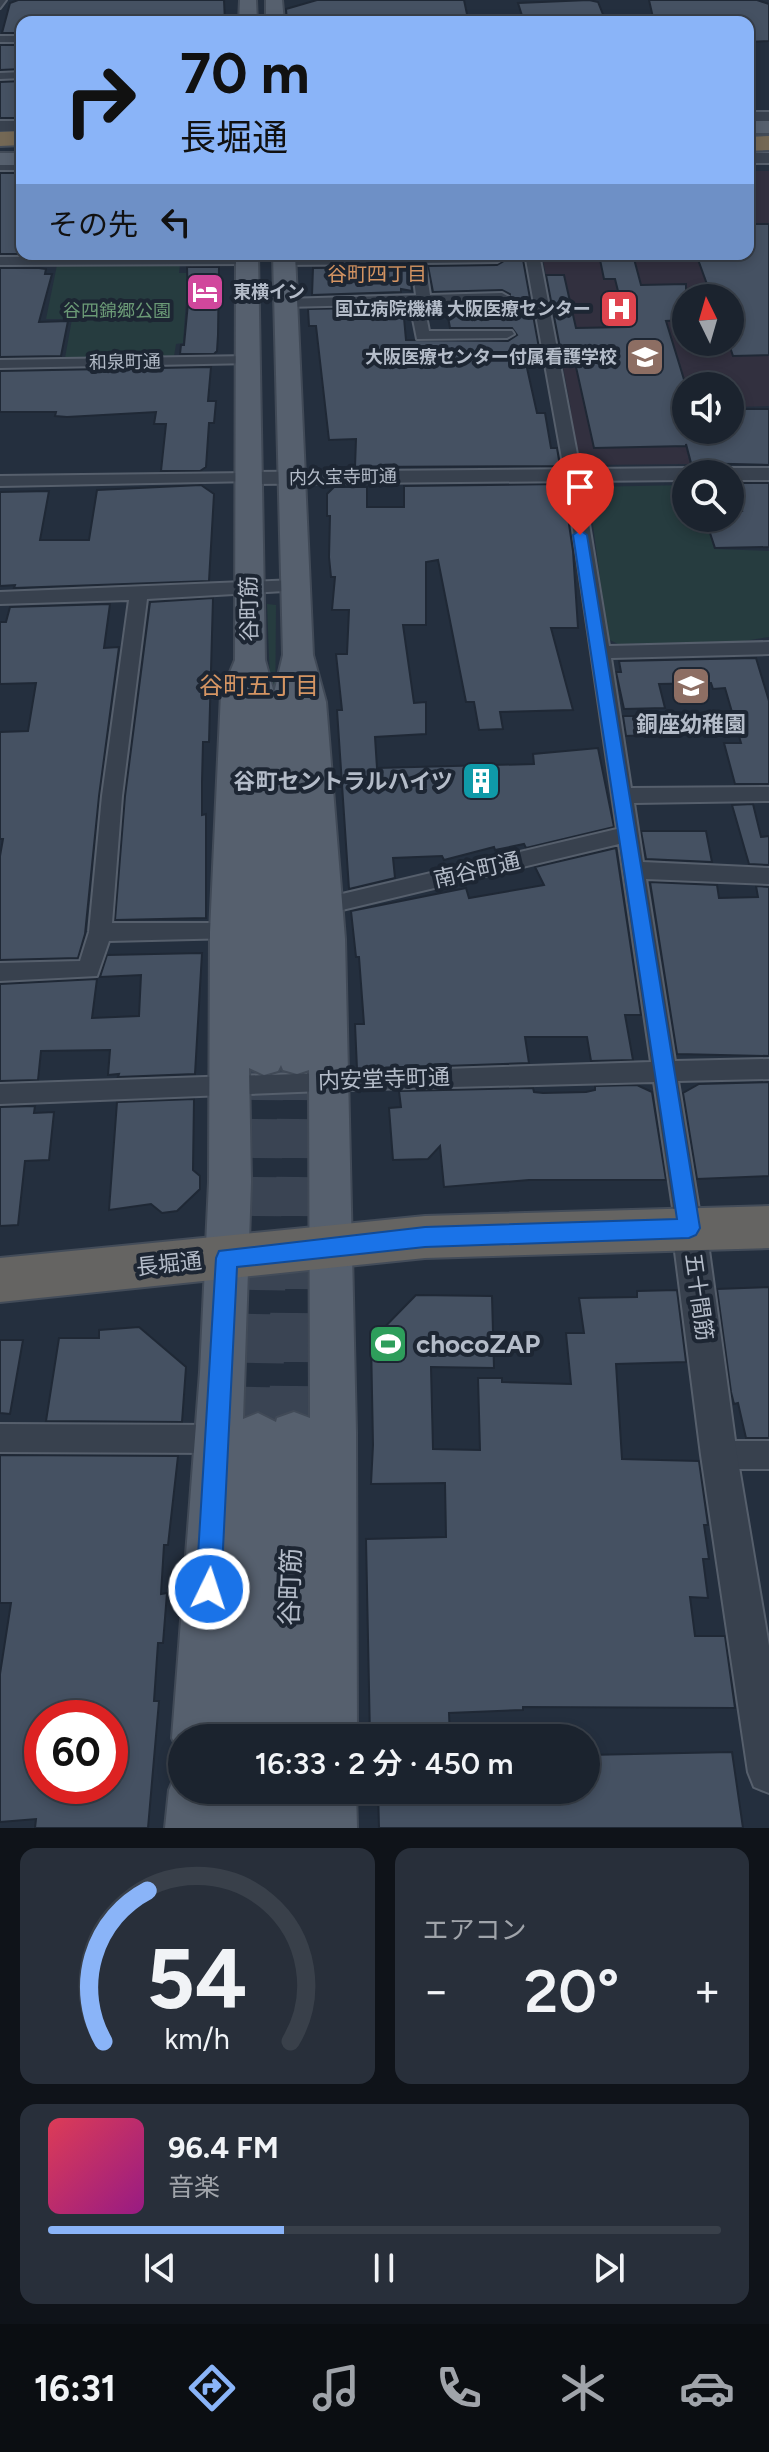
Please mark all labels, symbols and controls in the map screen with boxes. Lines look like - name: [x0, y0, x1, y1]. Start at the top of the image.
- text: 70 m: [180, 40, 310, 107]
- icon: right: [48, 48, 152, 152]
- text: 長堀通: [180, 116, 288, 159]
- icon: left: [154, 200, 198, 244]
- text: その先: [48, 206, 138, 243]
- district label: 谷町四丁目: [327, 262, 427, 286]
- hotel icon: 東横イン: [184, 271, 226, 313]
- place label: 東横イン: [233, 281, 305, 303]
- north arrow: [672, 284, 744, 356]
- map controls: [672, 284, 744, 532]
- hospital icon: 国立病院機構 大阪医療センター: [598, 288, 640, 330]
- place label: 国立病院機構 大阪医療センター: [335, 298, 591, 320]
- park label: 谷四錦郷公園: [63, 300, 171, 322]
- school or university icon: 大阪医療センター付属看護学校: [624, 336, 666, 378]
- place label: 大阪医療センター付属看護学校: [365, 346, 617, 368]
- street label: 和泉町通: [89, 350, 161, 374]
- button: sound: [672, 372, 744, 444]
- pin: [546, 453, 614, 535]
- button: search: [672, 460, 744, 532]
- street label: 内久宝寺町通: [289, 465, 397, 489]
- icon: arrive: [558, 465, 602, 509]
- street label: 谷町筋: [235, 576, 263, 642]
- school or university icon: 銅座幼稚園: [670, 665, 712, 707]
- district label: 谷町五丁目: [199, 671, 319, 700]
- place label: 銅座幼稚園: [636, 711, 746, 738]
- building icon: 谷町セントラルハイツ: [460, 760, 502, 802]
- place label: 谷町セントラルハイツ: [233, 768, 453, 795]
- street label: 南谷町通: [431, 847, 523, 893]
- street label: 内安堂寺町通: [318, 1063, 450, 1095]
- street label: 長堀通: [135, 1247, 203, 1281]
- street label: 五十間筋: [680, 1252, 718, 1342]
- sports icon: chocoZAP: [367, 1323, 409, 1365]
- place label: chocoZAP: [416, 1328, 540, 1360]
- position arrow: [167, 1547, 251, 1631]
- street label: 谷町筋: [273, 1547, 307, 1627]
- speed limit sign: 60: [24, 1700, 128, 1804]
- text: 16:33 · 2 分 · 450 m: [255, 1745, 513, 1782]
- text: エアコン: [423, 1914, 527, 1946]
- text: 54: [147, 1929, 248, 2029]
- text: 20°: [524, 1955, 619, 2027]
- text: −: [423, 1964, 450, 2017]
- text: +: [694, 1964, 721, 2017]
- text: km/h: [165, 2022, 230, 2056]
- text: 96.4 FM: [168, 2129, 279, 2166]
- text: 音楽: [168, 2171, 220, 2203]
- icon: previous: [138, 2246, 182, 2290]
- icon: pause: [362, 2246, 406, 2290]
- icon: next: [587, 2246, 631, 2290]
- icon: directions: [184, 2360, 240, 2416]
- icon: music: [308, 2360, 364, 2416]
- icon: phone: [431, 2360, 487, 2416]
- icon: climate: [555, 2360, 611, 2416]
- icon: car: [679, 2360, 735, 2416]
- text: 16:31: [34, 2367, 116, 2410]

